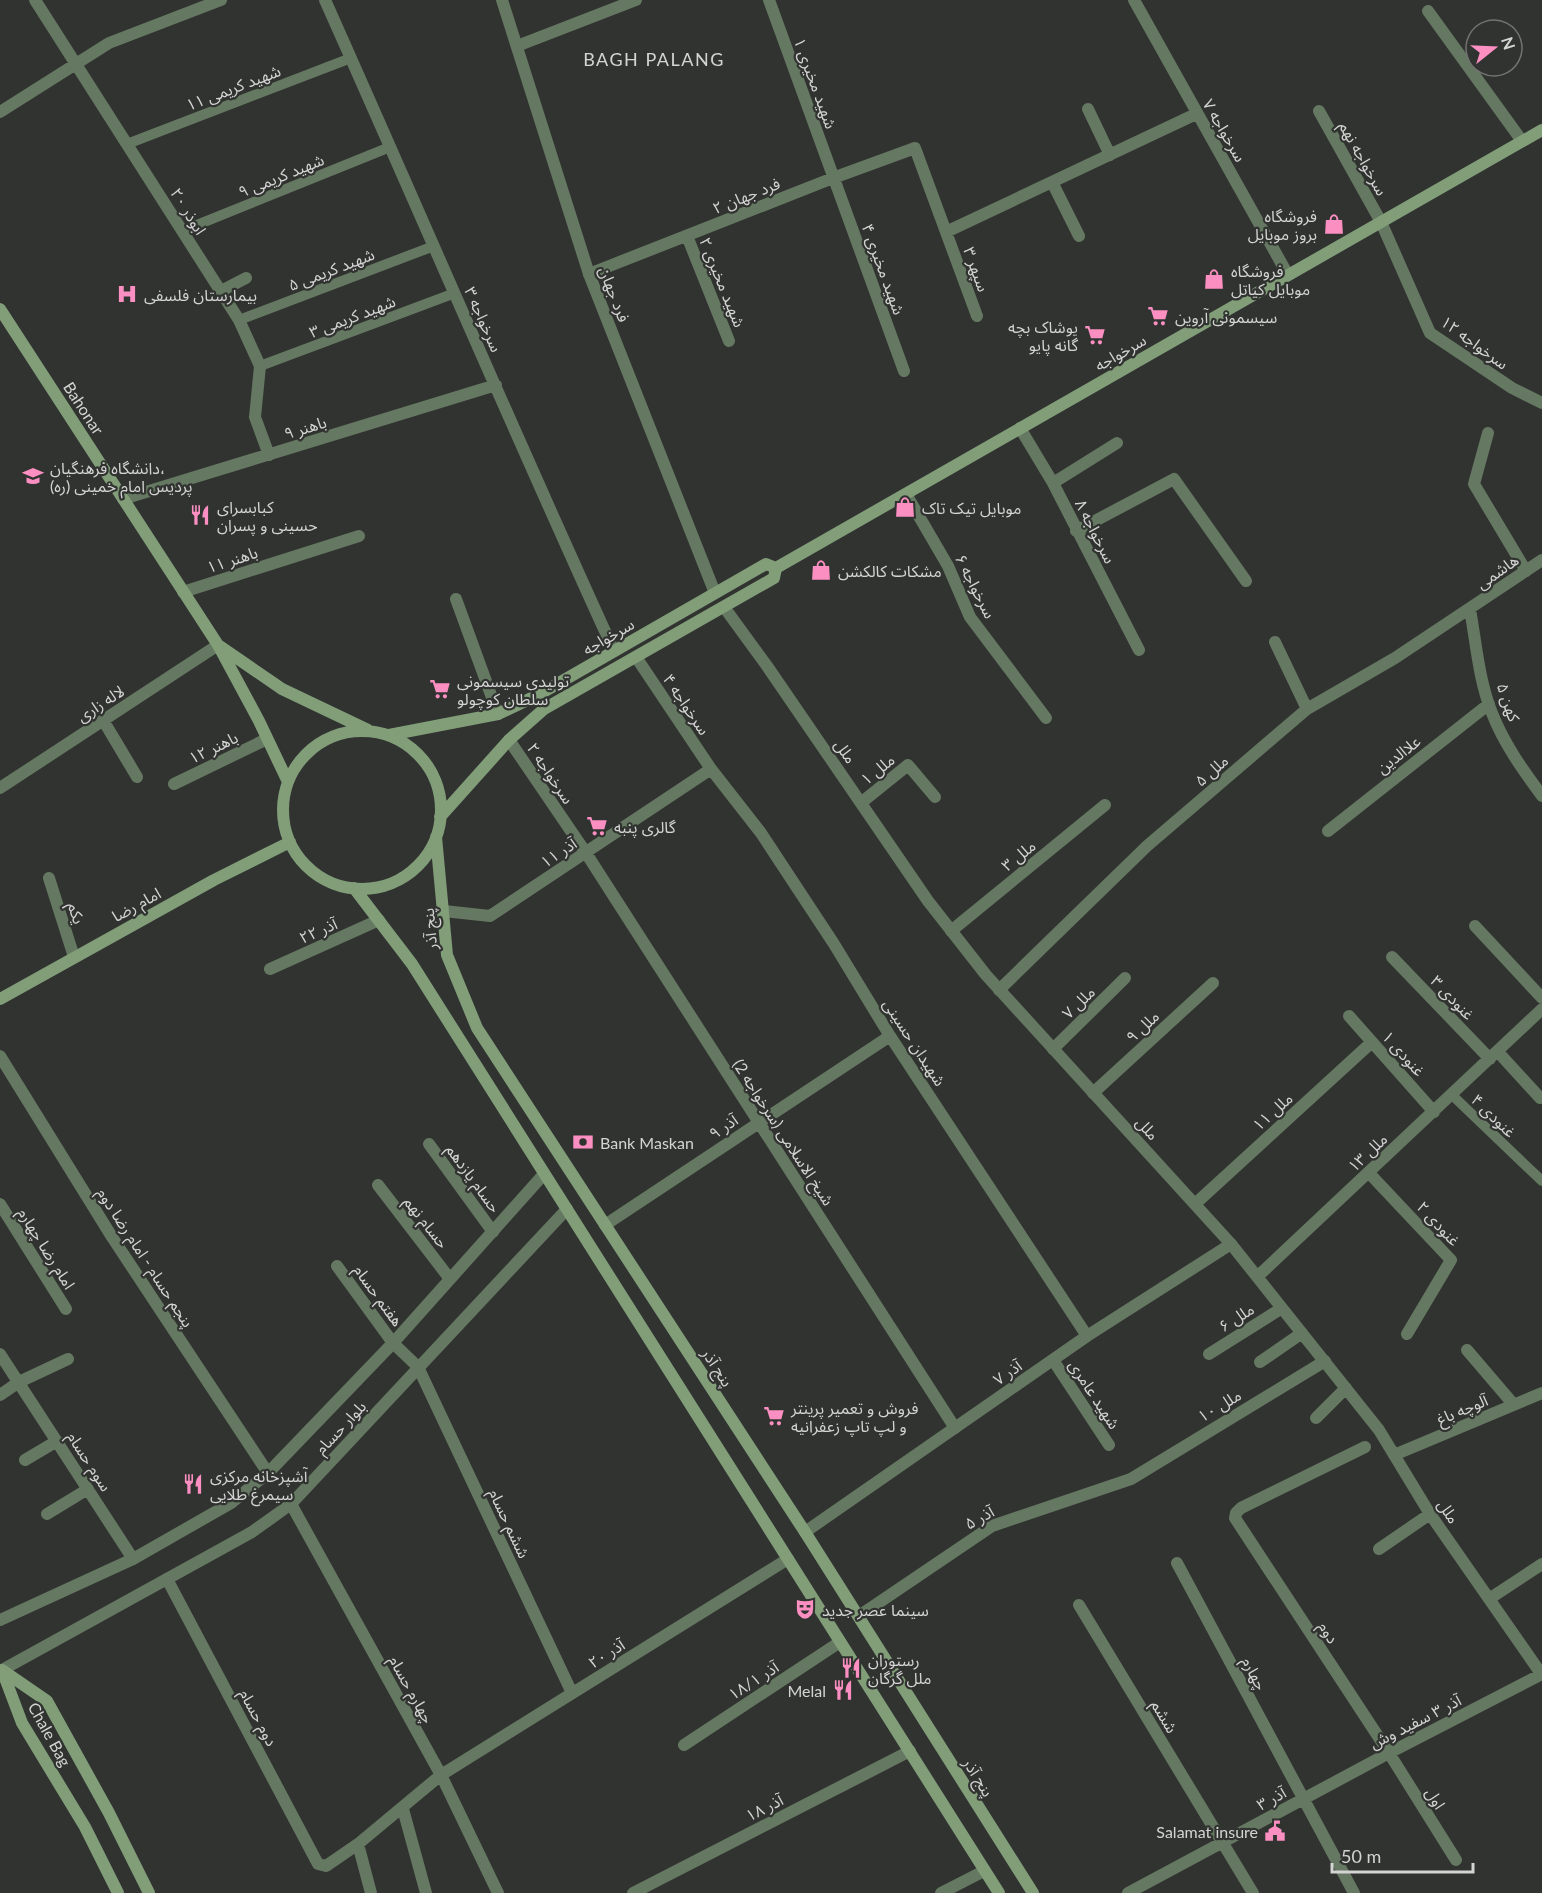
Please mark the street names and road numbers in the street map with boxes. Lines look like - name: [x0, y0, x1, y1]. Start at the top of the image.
- street label: شهید مخیری ۱: [790, 35, 841, 131]
- street label: ۱۱ شهید کریمی: [183, 60, 283, 115]
- street label: سرخواجه ۷: [1199, 95, 1251, 165]
- street label: سرخواجه نهم: [1332, 118, 1392, 200]
- street label: ۹ شهید کریمی: [235, 149, 327, 202]
- street label: ۲ فرد جهان: [709, 173, 783, 218]
- street label: ابوذر ۲۰: [166, 184, 211, 238]
- street label: ۴ شهید مخیری: [858, 221, 909, 317]
- street label: ۲ شهید مخیری: [695, 234, 750, 330]
- street label: ۵ شهید کریمی: [285, 244, 377, 295]
- street label: ۳ سپهر: [958, 244, 994, 295]
- street label: فرد جهان: [595, 264, 634, 325]
- street label: سرخواجه ۳: [460, 283, 507, 355]
- street label: ۳ شهید کریمی: [306, 291, 398, 342]
- street label: ۱۲ سرخواجه: [1437, 311, 1512, 374]
- street label: سرخواجه: [1091, 330, 1150, 375]
- street label: Bahonar: [60, 378, 108, 438]
- street label: ۹ باهنر: [282, 412, 329, 443]
- street label: ۸ سرخواجه: [1071, 496, 1120, 567]
- street label: باهنر ۱۱: [204, 542, 260, 577]
- street label: هاشمی: [1472, 550, 1522, 593]
- street label: سرخواجه ۶: [951, 551, 1000, 622]
- street label: سرخواجه: [579, 614, 638, 659]
- street label: سرخواجه ۴: [659, 670, 714, 739]
- street label: ۵ کهن: [1493, 680, 1525, 725]
- street label: لاله زاری: [73, 681, 128, 726]
- street label: ۱۲ باهنر: [185, 727, 241, 768]
- street label: علاالدین: [1372, 731, 1424, 778]
- street label: ملل: [830, 735, 861, 767]
- street label: سرخواجه ۲: [523, 739, 578, 808]
- street label: ملل ۱: [856, 750, 898, 789]
- street label: ملل ۵: [1190, 750, 1232, 790]
- street label: آذر ۱۱: [536, 832, 581, 872]
- street label: ملل ۳: [997, 836, 1039, 875]
- street label: امام رضا: [108, 883, 166, 929]
- street label: یکم: [61, 900, 89, 928]
- street label: پنج آذر: [418, 907, 444, 952]
- street label: ۲۲ آذر: [296, 913, 342, 948]
- street label: ۳ غنودی: [1427, 971, 1479, 1024]
- street label: ۷ ملل: [1058, 982, 1099, 1023]
- street label: شهیدان حسینی: [879, 995, 950, 1090]
- street label: ملل ۹: [1122, 1006, 1163, 1047]
- street label: ۱ غنودی: [1378, 1027, 1429, 1080]
- street label: شیخ الاسلامی (سرخواجه 2): [726, 1055, 838, 1211]
- street label: ۱۱ ملل: [1248, 1088, 1297, 1135]
- street label: ۴ غنودی: [1467, 1089, 1520, 1141]
- street label: ۹ آذر: [705, 1109, 743, 1143]
- street label: ملل: [1132, 1112, 1163, 1144]
- street label: ملل ۱۳: [1343, 1129, 1391, 1176]
- street label: حسام یازدهم: [440, 1140, 505, 1218]
- street label: پنجم حسام - امام رضا دوم: [90, 1184, 198, 1333]
- street label: حسام نهم: [398, 1192, 453, 1254]
- street label: ۲ غنودی: [1413, 1197, 1464, 1250]
- street label: امام رضا چهارم: [11, 1204, 80, 1294]
- street label: هفتم حسام: [347, 1260, 408, 1332]
- street label: ۶ ملل: [1215, 1299, 1258, 1336]
- street label: پنج آذر: [695, 1343, 737, 1392]
- street label: آذر ۷: [989, 1355, 1027, 1389]
- street label: شهید عامری: [1065, 1356, 1124, 1433]
- street label: ۱۰ ملل: [1194, 1385, 1245, 1426]
- street label: آلوچه باغ: [1434, 1389, 1493, 1432]
- street label: بلوار حسام: [311, 1396, 372, 1460]
- street label: سوم حسام: [60, 1428, 116, 1497]
- street label: ششم حسام: [482, 1485, 534, 1563]
- street label: ملل: [1433, 1495, 1464, 1527]
- street label: آذر ۵: [961, 1501, 999, 1534]
- street label: دوم: [1312, 1617, 1343, 1649]
- street label: ۲۰ آذر: [584, 1634, 630, 1672]
- street label: چهارم حسام: [382, 1652, 438, 1728]
- street label: چهارم: [1235, 1653, 1272, 1695]
- street label: ۱۸/۱ آذر: [724, 1656, 783, 1704]
- street label: دوم حسام: [233, 1685, 282, 1751]
- street label: آذر ۳ سفید وش: [1366, 1689, 1466, 1753]
- street label: ششم: [1144, 1696, 1182, 1738]
- street label: Chale Bag: [25, 1699, 75, 1769]
- street label: پنج آذر: [956, 1753, 998, 1802]
- street label: ۳ آذر: [1253, 1782, 1291, 1815]
- street label: اول: [1420, 1784, 1450, 1813]
- street label: ۱۸ آذر: [742, 1789, 788, 1825]

